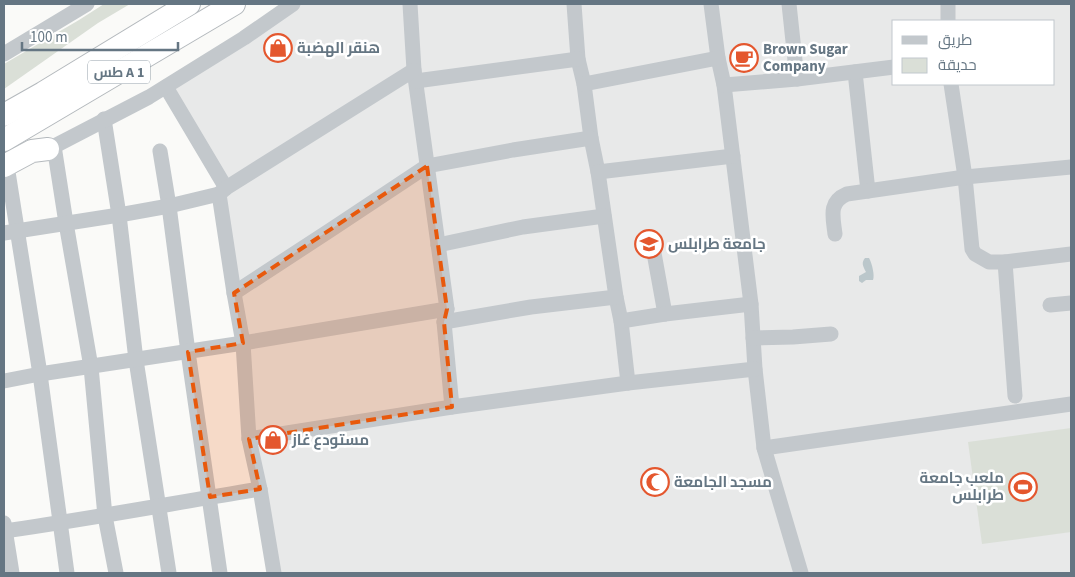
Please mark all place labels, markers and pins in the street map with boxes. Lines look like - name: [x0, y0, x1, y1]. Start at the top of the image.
- shop icon: هنقر الهضبة: [263, 33, 293, 63]
- place label: هنقر الهضبة: [297, 38, 380, 59]
- place label: Brown Sugar Company: [763, 39, 848, 77]
- cafe icon: Brown Sugar Company: [729, 43, 759, 73]
- school or university icon: جامعة طرابلس: [634, 229, 664, 259]
- place label: جامعة طرابلس: [668, 234, 766, 255]
- shop icon: مستودع غاز: [258, 425, 288, 455]
- place label: مستودع غاز: [291, 430, 369, 451]
- mosque icon: مسجد الجامعة: [640, 467, 670, 497]
- place label: ملعب جامعة طرابلس: [920, 468, 1004, 506]
- place label: مسجد الجامعة: [674, 472, 772, 493]
- sports icon: ملعب جامعة طرابلس: [1008, 472, 1038, 502]

